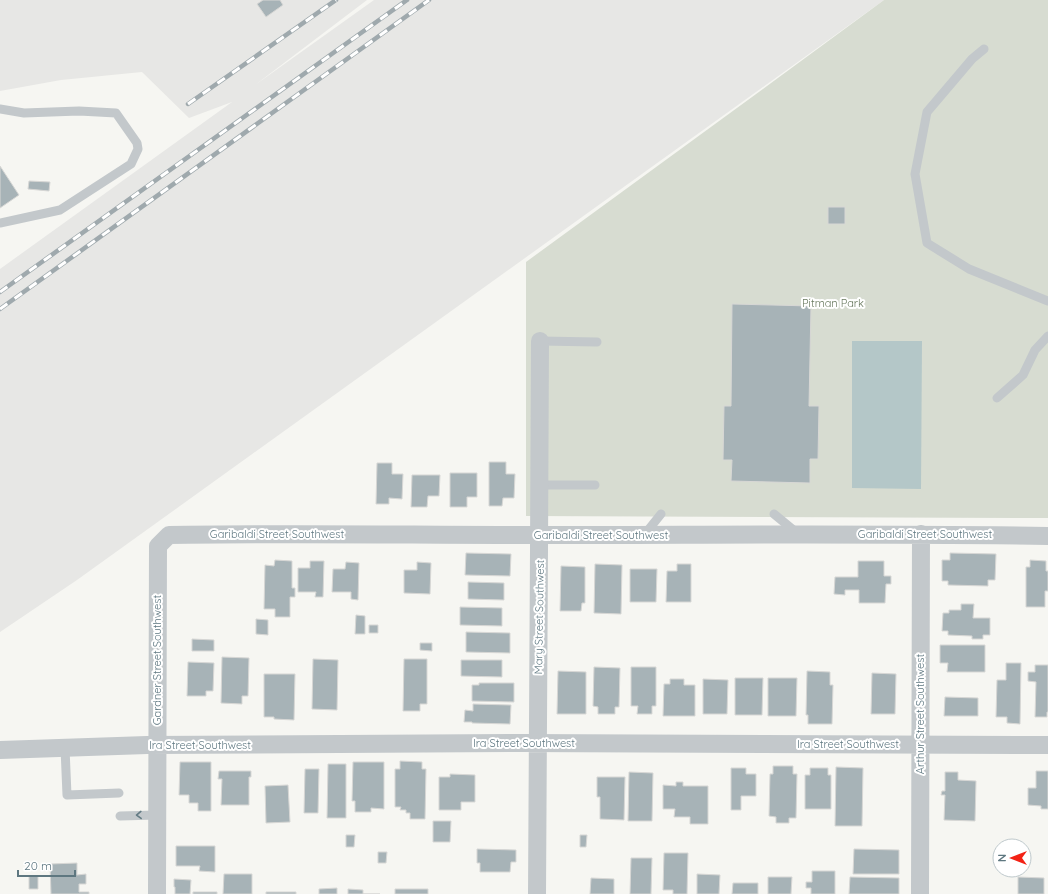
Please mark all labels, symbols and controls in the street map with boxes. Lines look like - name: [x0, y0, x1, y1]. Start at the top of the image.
- park label: Pitman Park: [802, 296, 864, 310]
- street label: Garibaldi Street Southwest: [210, 527, 344, 541]
- street label: Garibaldi Street Southwest: [858, 527, 992, 541]
- street label: Garibaldi Street Southwest: [534, 528, 668, 542]
- street label: Mary Street Southwest: [531, 559, 547, 674]
- street label: Gardner Street Southwest: [150, 595, 164, 725]
- street label: Arthur Street Southwest: [913, 654, 927, 774]
- street label: Ira Street Southwest: [473, 736, 575, 750]
- street label: Ira Street Southwest: [797, 737, 899, 751]
- street label: Ira Street Southwest: [149, 738, 251, 752]
- one-way arrow: [136, 811, 142, 820]
- north arrow: [992, 838, 1032, 878]
- scale bar: [18, 852, 75, 878]
- text: N: [995, 854, 1009, 862]
- text: 20 m: [24, 858, 52, 873]

